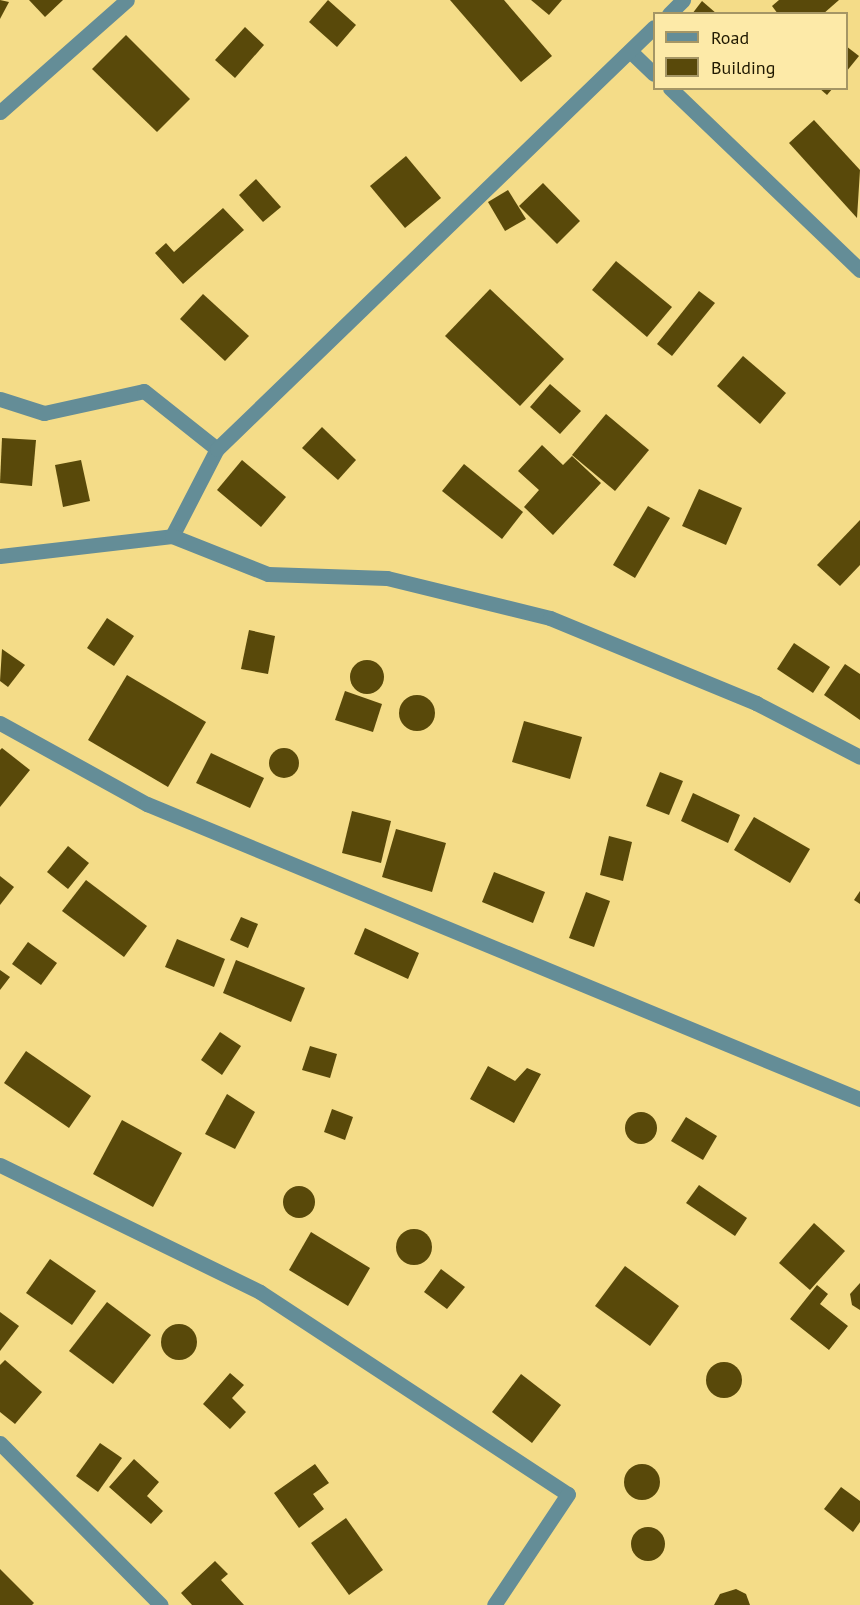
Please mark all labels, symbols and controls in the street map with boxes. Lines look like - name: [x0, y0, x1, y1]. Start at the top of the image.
- legend: [653, 12, 848, 90]
- text: Road: [711, 26, 749, 49]
- text: Building: [711, 56, 775, 79]

